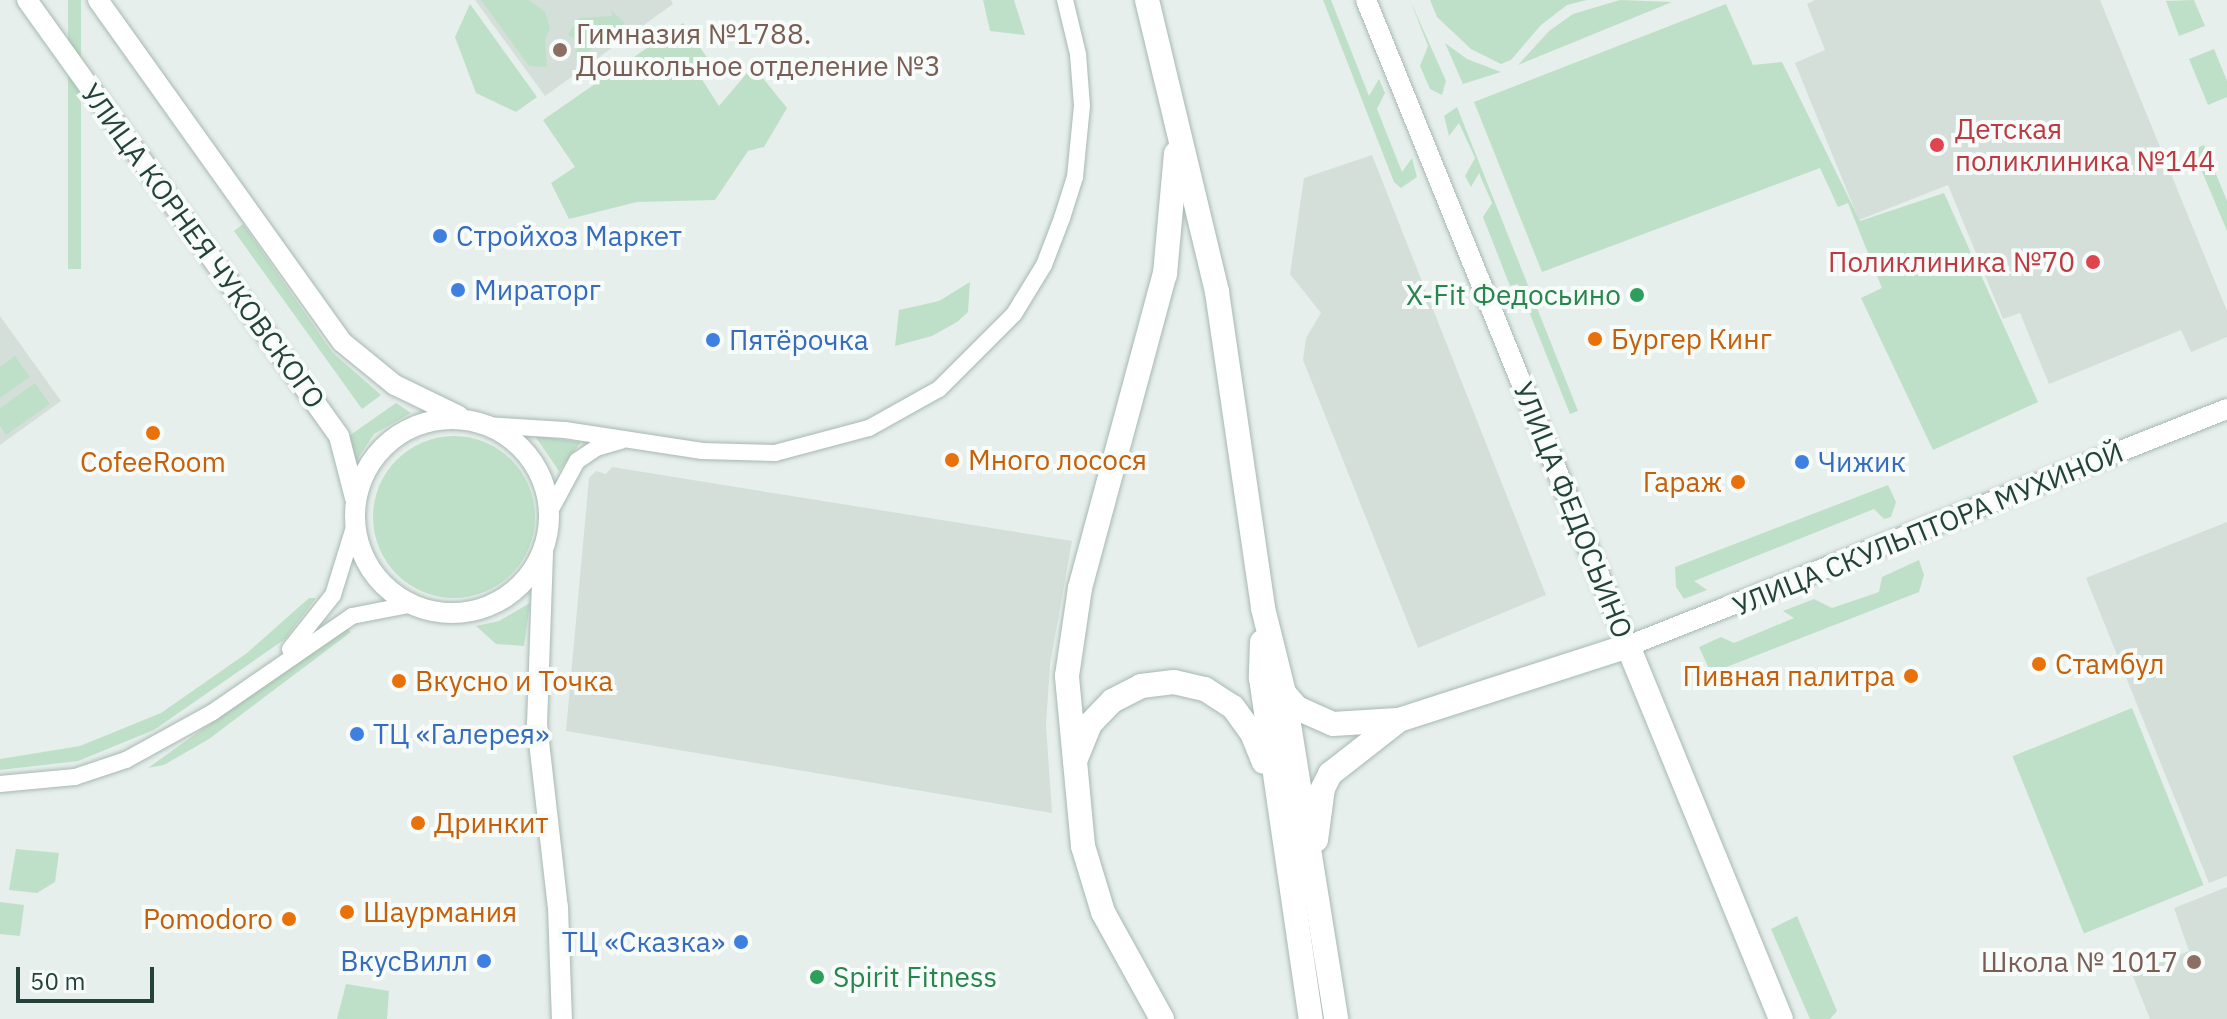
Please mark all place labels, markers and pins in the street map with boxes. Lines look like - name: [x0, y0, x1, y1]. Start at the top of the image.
- place label: Гимназия №1788. Дошкольное отделение №3: [576, 17, 941, 83]
- marker: Гимназия №1788. Дошкольное отделение №3: [551, 41, 569, 59]
- place label: Детская поликлиника №144: [1955, 112, 2215, 178]
- marker: Детская поликлиника №144: [1926, 134, 1948, 156]
- place label: Стройхоз Маркет: [456, 219, 682, 253]
- marker: Стройхоз Маркет: [431, 227, 449, 245]
- place label: Поликлиника №70: [1828, 245, 2075, 279]
- marker: Поликлиника №70: [2082, 251, 2104, 273]
- place label: Мираторг: [474, 273, 601, 307]
- place label: X-Fit Федосьино: [1406, 278, 1621, 312]
- marker: Мираторг: [449, 281, 467, 299]
- marker: X-Fit Федосьино: [1628, 286, 1646, 304]
- place label: Бургер Кинг: [1611, 322, 1772, 356]
- place label: Пятёрочка: [729, 323, 869, 357]
- marker: Бургер Кинг: [1586, 330, 1604, 348]
- marker: Пятёрочка: [704, 331, 722, 349]
- marker: CofeeRoom: [144, 424, 162, 442]
- place label: Много лосося: [968, 443, 1147, 477]
- place label: CofeeRoom: [80, 445, 226, 479]
- place label: Чижик: [1818, 445, 1906, 479]
- marker: Много лосося: [943, 451, 961, 469]
- marker: Чижик: [1793, 453, 1811, 471]
- place label: Гараж: [1643, 465, 1722, 499]
- marker: Гараж: [1729, 473, 1747, 491]
- place label: Стамбул: [2055, 647, 2165, 681]
- marker: Стамбул: [2030, 655, 2048, 673]
- place label: Пивная палитра: [1683, 659, 1895, 693]
- place label: Вкусно и Точка: [415, 664, 613, 698]
- marker: Пивная палитра: [1902, 667, 1920, 685]
- marker: Вкусно и Точка: [390, 672, 408, 690]
- place label: ТЦ «Галерея»: [373, 717, 549, 751]
- marker: ТЦ «Галерея»: [348, 725, 366, 743]
- place label: Дринкит: [434, 806, 549, 840]
- marker: Дринкит: [409, 814, 427, 832]
- place label: Шаурмания: [363, 895, 517, 929]
- place label: Pomodoro: [143, 902, 273, 936]
- marker: Шаурмания: [338, 903, 356, 921]
- marker: Pomodoro: [280, 910, 298, 928]
- place label: ТЦ «Сказка»: [562, 925, 725, 959]
- marker: ТЦ «Сказка»: [732, 933, 750, 951]
- place label: ВкусВилл: [340, 944, 468, 978]
- place label: Школа № 1017: [1981, 945, 2178, 979]
- marker: ВкусВилл: [475, 952, 493, 970]
- marker: Школа № 1017: [2185, 953, 2203, 971]
- place label: Spirit Fitness: [833, 960, 997, 994]
- marker: Spirit Fitness: [808, 968, 826, 986]

